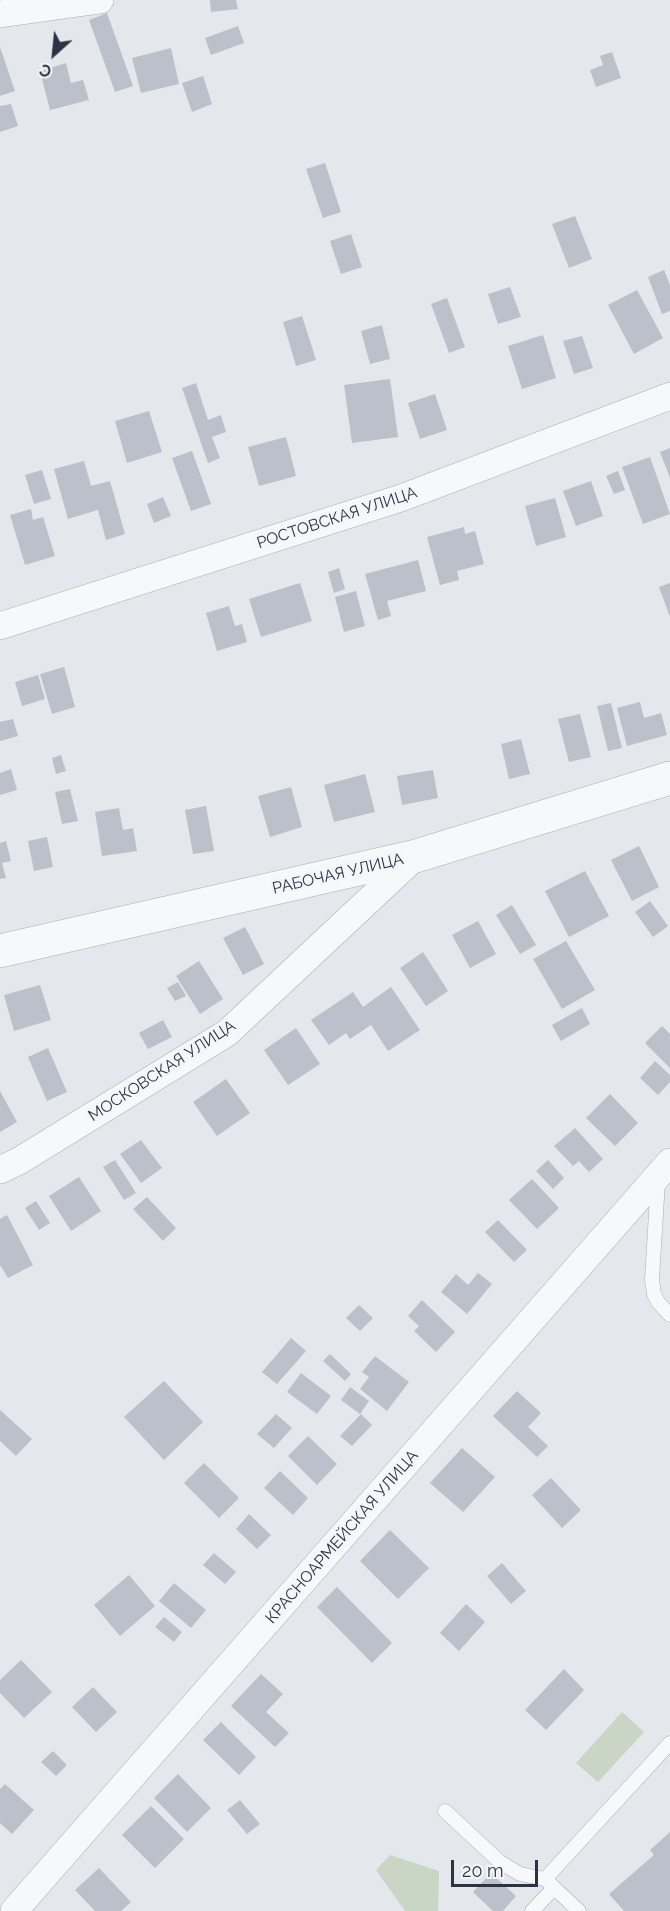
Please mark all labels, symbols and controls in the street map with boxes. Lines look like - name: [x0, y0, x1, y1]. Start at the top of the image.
- north arrow: [24, 24, 84, 84]
- text: С: [36, 60, 55, 81]
- street label: РОСТОВСКАЯ УЛИЦА: [254, 483, 420, 553]
- street label: РАБОЧАЯ УЛИЦА: [271, 850, 405, 898]
- street label: МОСКОВСКАЯ УЛИЦА: [85, 1016, 239, 1126]
- street label: КРАСНОАРМЕЙСКАЯ УЛИЦА: [262, 1446, 422, 1628]
- scale bar: [454, 1848, 541, 1886]
- text: 20 m: [462, 1860, 504, 1881]

